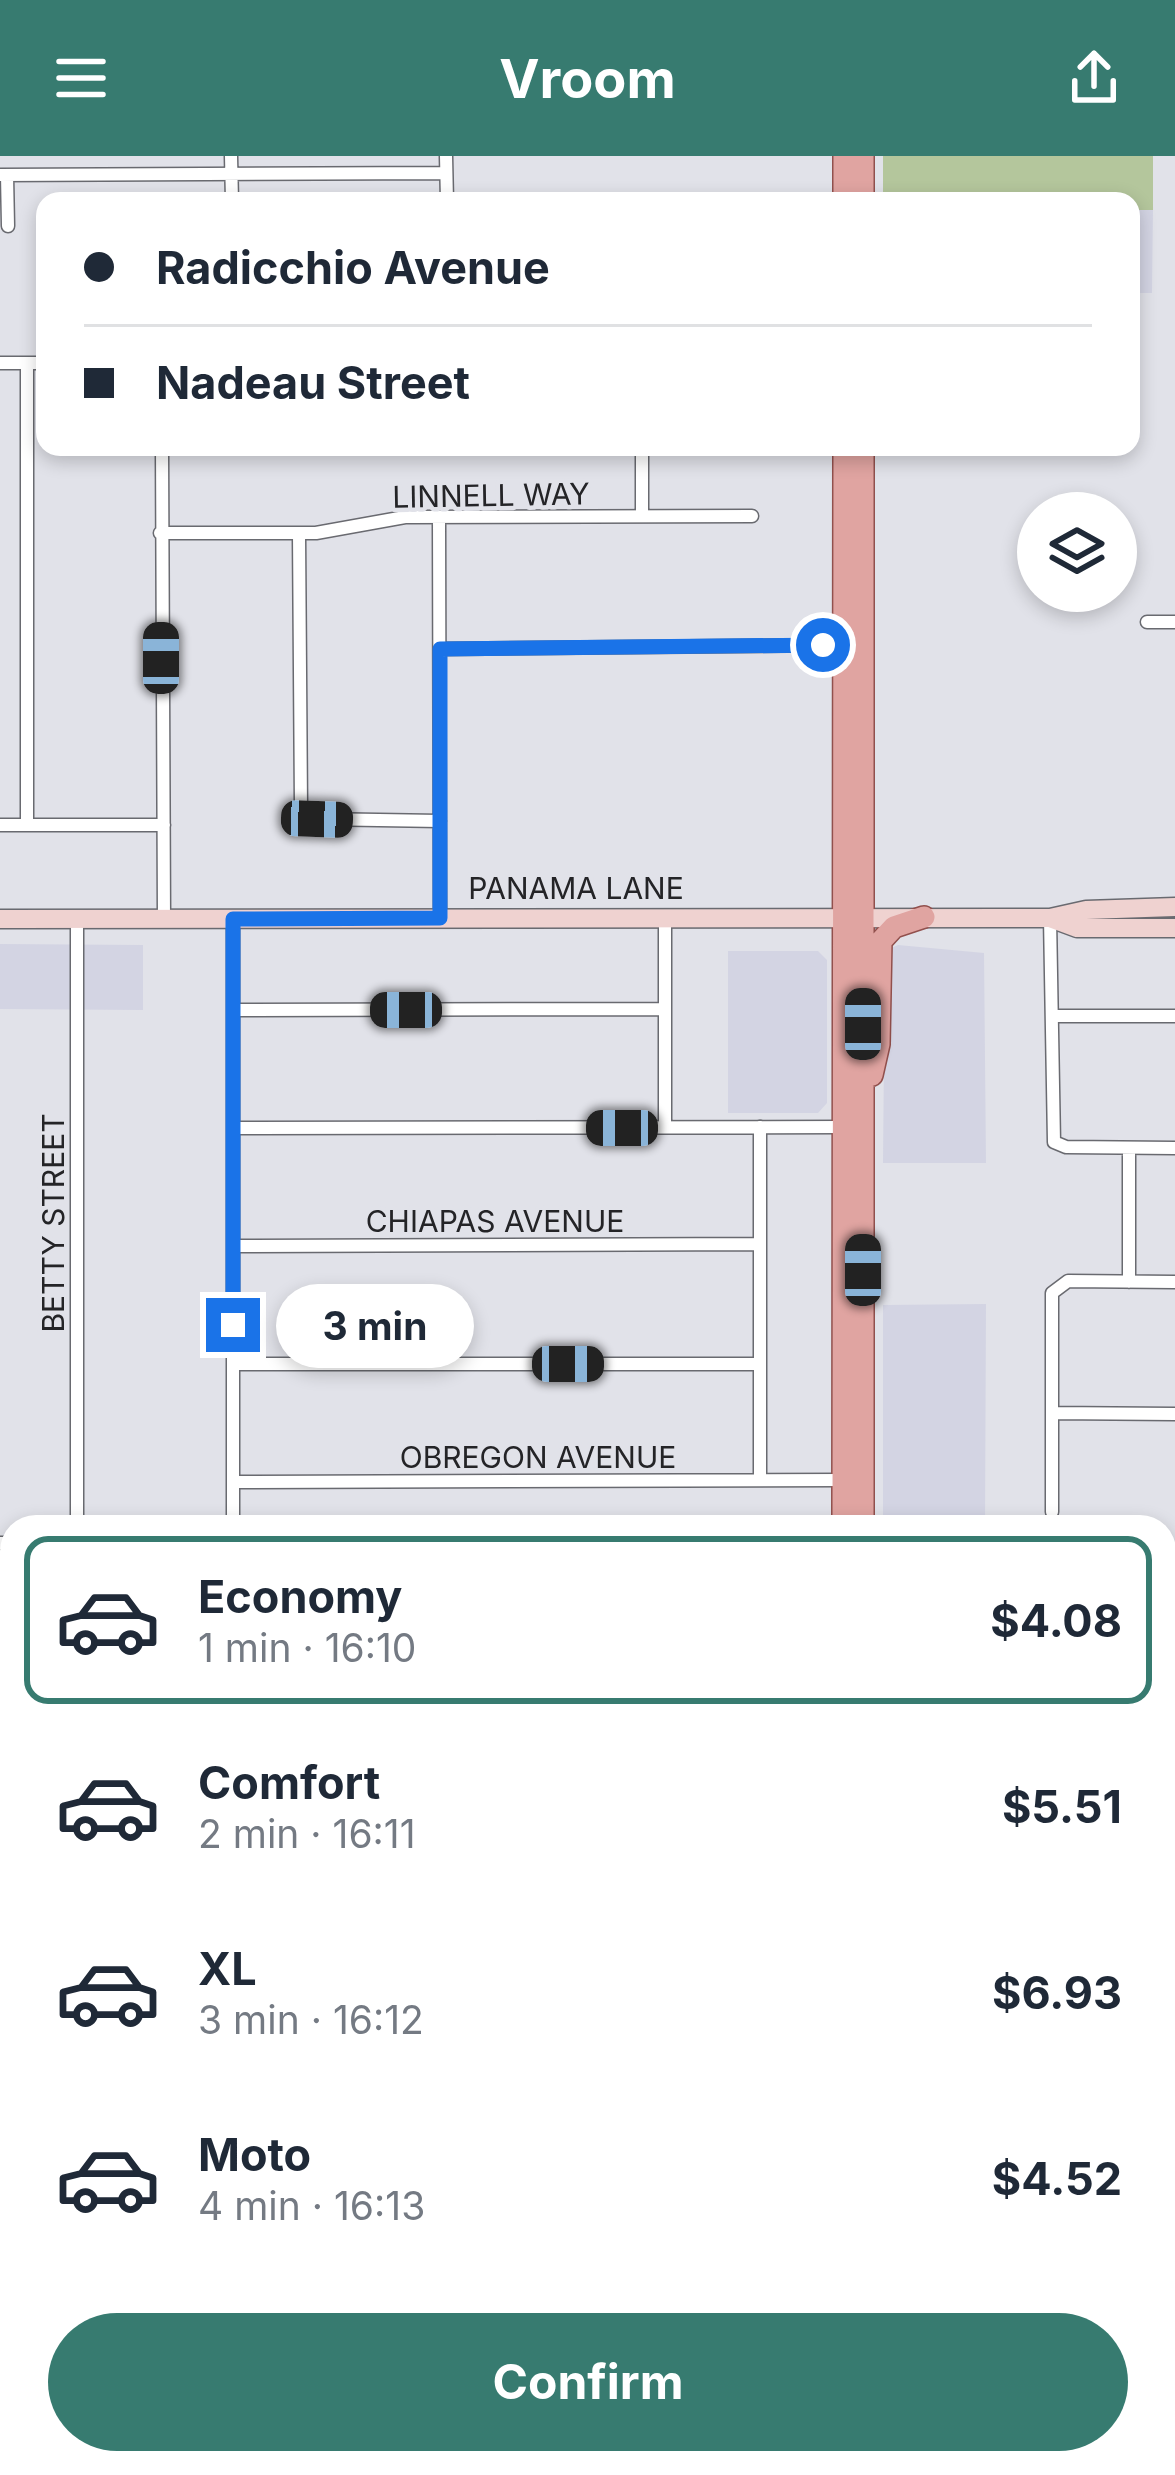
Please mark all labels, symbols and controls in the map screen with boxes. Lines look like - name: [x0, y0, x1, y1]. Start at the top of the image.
- icon: menu: [48, 45, 114, 111]
- icon: share: [1061, 45, 1127, 111]
- text: Vroom: [499, 46, 676, 111]
- text: Radicchio Avenue: [156, 240, 550, 295]
- text: Nadeau Street: [156, 355, 470, 410]
- street label: LINNELL WAY: [392, 475, 590, 515]
- map controls: [1017, 492, 1137, 612]
- button: layers: [1017, 492, 1137, 612]
- route start: [796, 618, 850, 672]
- car: [143, 622, 179, 694]
- car: [280, 800, 354, 838]
- street label: PANAMA LANE: [468, 870, 684, 906]
- car: [845, 988, 881, 1060]
- car: [370, 992, 442, 1028]
- car: [586, 1110, 658, 1146]
- street label: BETTY STREET: [35, 1113, 71, 1333]
- street label: CHIAPAS AVENUE: [366, 1203, 624, 1239]
- car: [845, 1234, 881, 1306]
- callout: 3 min: [275, 1283, 473, 1367]
- route end: [206, 1298, 260, 1352]
- text: 3 min: [323, 1302, 427, 1349]
- car: [532, 1346, 604, 1382]
- street label: OBREGON AVENUE: [400, 1439, 676, 1475]
- icon: car: [54, 1566, 162, 1674]
- text: Economy: [198, 1569, 402, 1624]
- text: $4.08: [990, 1593, 1122, 1648]
- text: 1 min · 16:10: [198, 1624, 416, 1671]
- icon: car: [54, 1752, 162, 1860]
- text: Comfort: [198, 1755, 380, 1810]
- text: $5.51: [1002, 1779, 1122, 1834]
- text: 2 min · 16:11: [198, 1810, 416, 1857]
- icon: car: [54, 1938, 162, 2046]
- text: XL: [198, 1941, 257, 1996]
- text: $6.93: [992, 1965, 1122, 2020]
- text: 3 min · 16:12: [198, 1996, 424, 2043]
- icon: car: [54, 2124, 162, 2232]
- text: Moto: [198, 2127, 311, 2182]
- text: $4.52: [992, 2151, 1122, 2206]
- text: 4 min · 16:13: [198, 2182, 425, 2229]
- button: Confirm: [48, 2313, 1128, 2451]

